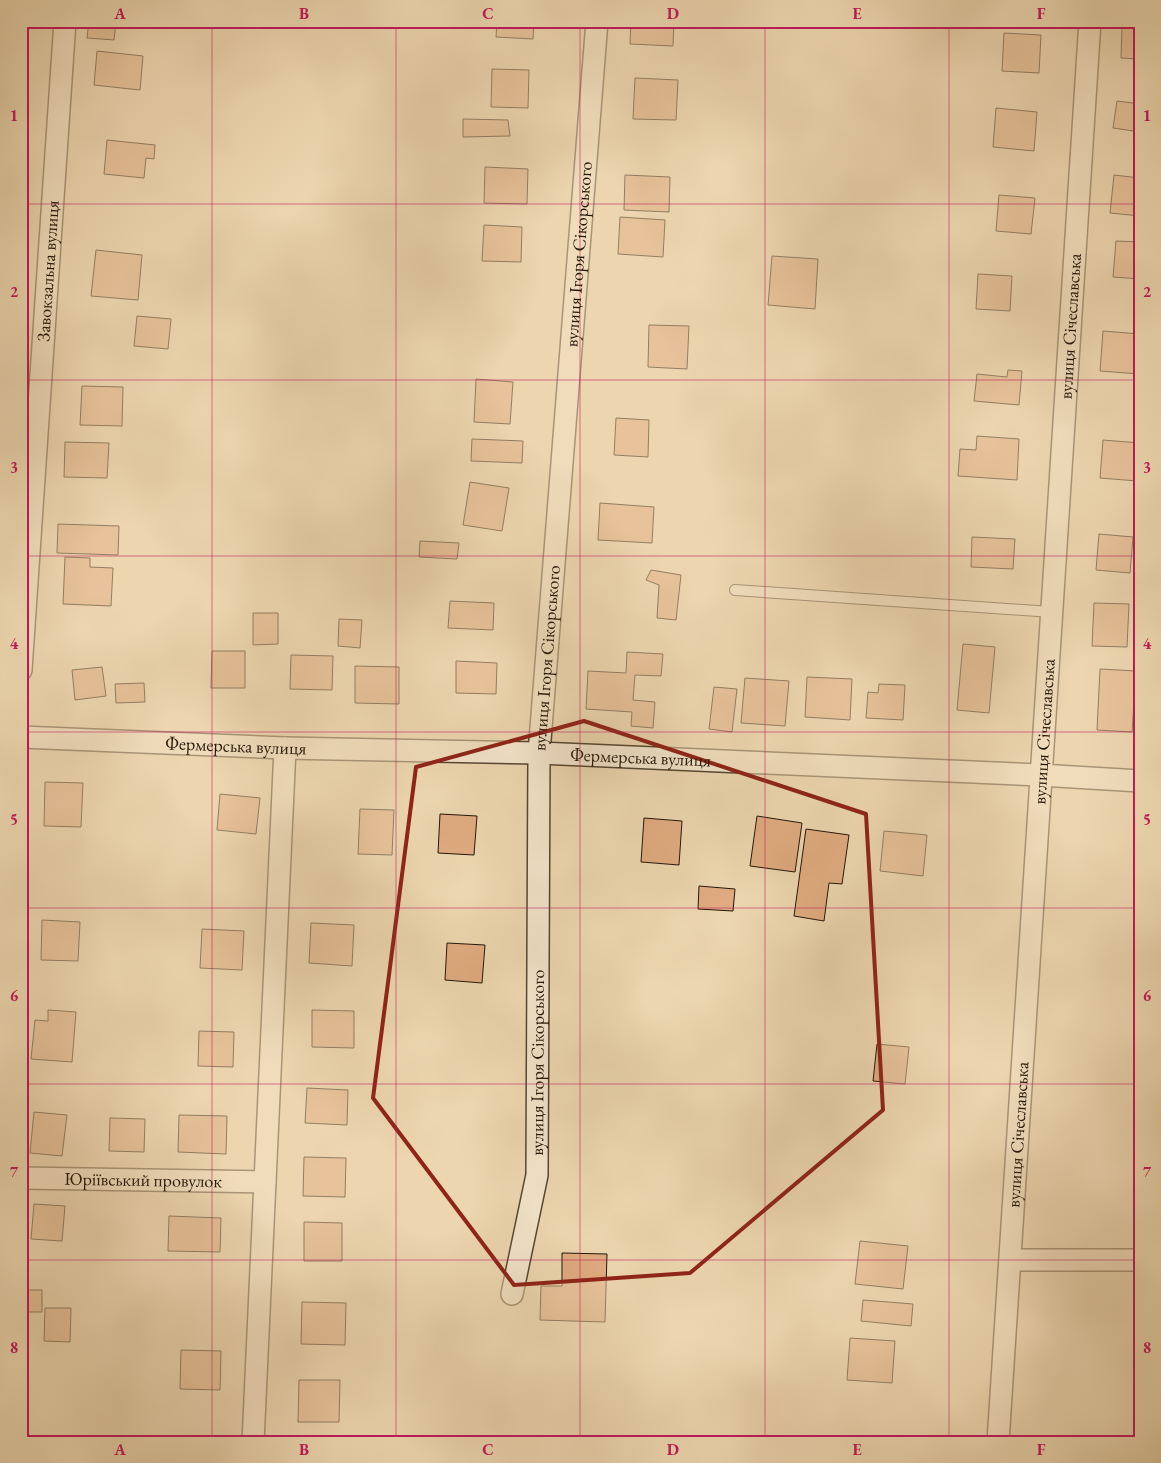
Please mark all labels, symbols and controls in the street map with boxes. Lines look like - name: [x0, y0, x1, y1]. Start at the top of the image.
- text: A: [113, 3, 126, 24]
- text: B: [299, 3, 309, 24]
- text: C: [482, 3, 494, 24]
- text: D: [667, 3, 679, 24]
- text: E: [852, 3, 862, 24]
- text: F: [1037, 3, 1046, 24]
- text: 1: [10, 105, 18, 126]
- text: 1: [1143, 105, 1151, 126]
- street label: вулиця Ігоря Сікорського: [559, 160, 597, 348]
- street label: Завокзальна вулиця: [31, 199, 64, 342]
- street label: вулиця Січеславська: [1054, 252, 1086, 400]
- text: 2: [10, 281, 19, 302]
- text: 2: [1143, 281, 1152, 302]
- text: 3: [10, 457, 18, 478]
- text: 3: [1143, 457, 1151, 478]
- street label: вулиця Ігоря Сікорського: [527, 564, 565, 752]
- text: 4: [10, 633, 19, 654]
- text: 4: [1143, 633, 1152, 654]
- street label: вулиця Січеславська: [1027, 657, 1060, 805]
- street label: Фермерська вулиця: [165, 731, 307, 759]
- street label: Фермерська вулиця: [570, 742, 712, 772]
- text: 5: [10, 809, 18, 830]
- text: 5: [1143, 809, 1151, 830]
- street label: вулиця Ігоря Сікорського: [525, 969, 549, 1156]
- text: 6: [10, 985, 19, 1006]
- text: 6: [1143, 985, 1152, 1006]
- street label: вулиця Січеславська: [1001, 1060, 1034, 1208]
- text: 7: [10, 1161, 19, 1182]
- text: 7: [1143, 1161, 1152, 1182]
- street label: Юріївський провулок: [64, 1167, 223, 1192]
- text: 8: [10, 1337, 18, 1358]
- text: 8: [1143, 1337, 1151, 1358]
- text: A: [113, 1439, 126, 1460]
- text: B: [299, 1439, 309, 1460]
- text: C: [482, 1439, 494, 1460]
- text: D: [667, 1439, 679, 1460]
- text: E: [852, 1439, 862, 1460]
- text: F: [1037, 1439, 1046, 1460]

